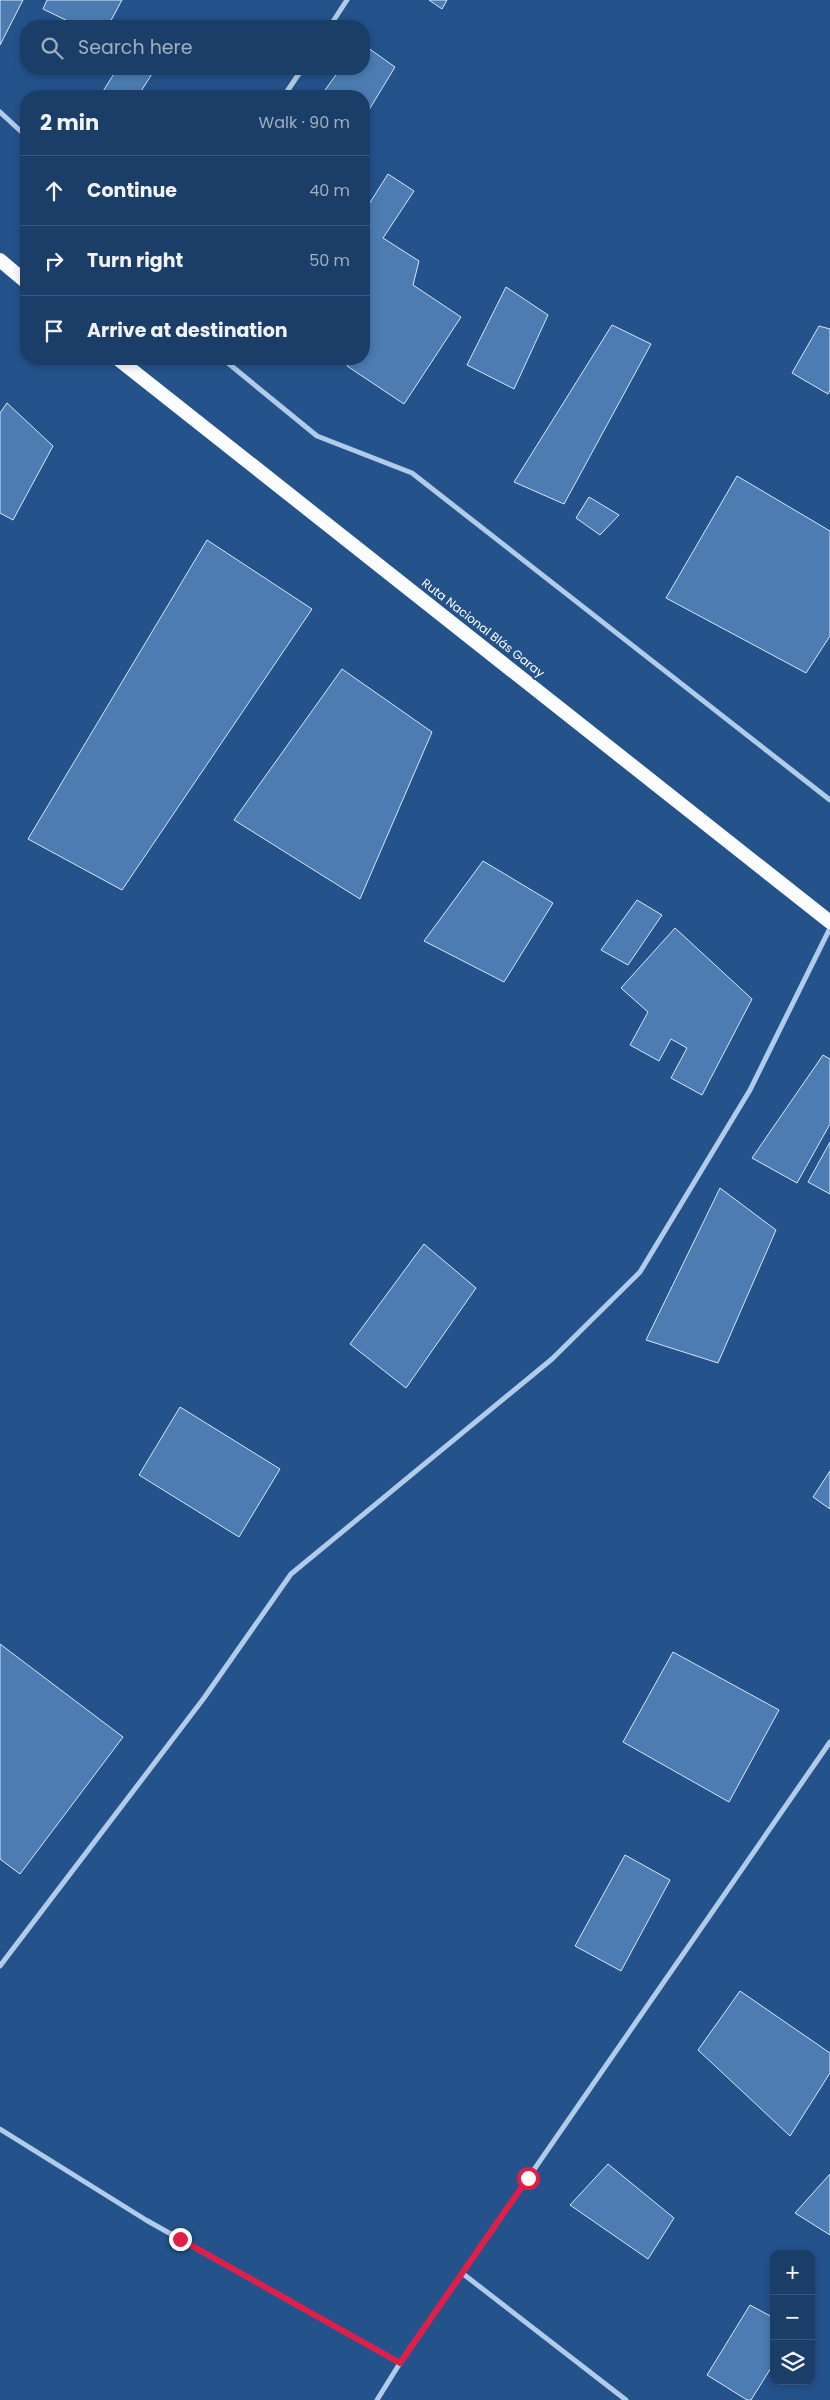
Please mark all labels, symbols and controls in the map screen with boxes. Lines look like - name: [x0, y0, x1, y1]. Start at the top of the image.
- search box: [20, 20, 370, 75]
- icon: search: [38, 34, 66, 62]
- text: Search here: [78, 34, 192, 61]
- text: 2 min: [40, 108, 99, 137]
- text: Walk · 90 m: [259, 111, 350, 134]
- icon: ahead: [40, 177, 68, 205]
- text: Continue: [87, 177, 177, 204]
- text: 40 m: [309, 179, 350, 202]
- icon: right: [40, 247, 68, 275]
- text: Turn right: [87, 247, 183, 274]
- text: 50 m: [309, 249, 350, 272]
- icon: arrive: [40, 317, 68, 345]
- text: Arrive at destination: [87, 317, 288, 344]
- street label: Ruta Nacional Blás Garay: [418, 574, 549, 681]
- route start: [517, 2167, 540, 2190]
- route end: [169, 2228, 192, 2251]
- map controls: [770, 2250, 815, 2385]
- button: +: [770, 2250, 815, 2295]
- button: −: [770, 2295, 815, 2340]
- button: layers: [770, 2340, 815, 2385]

